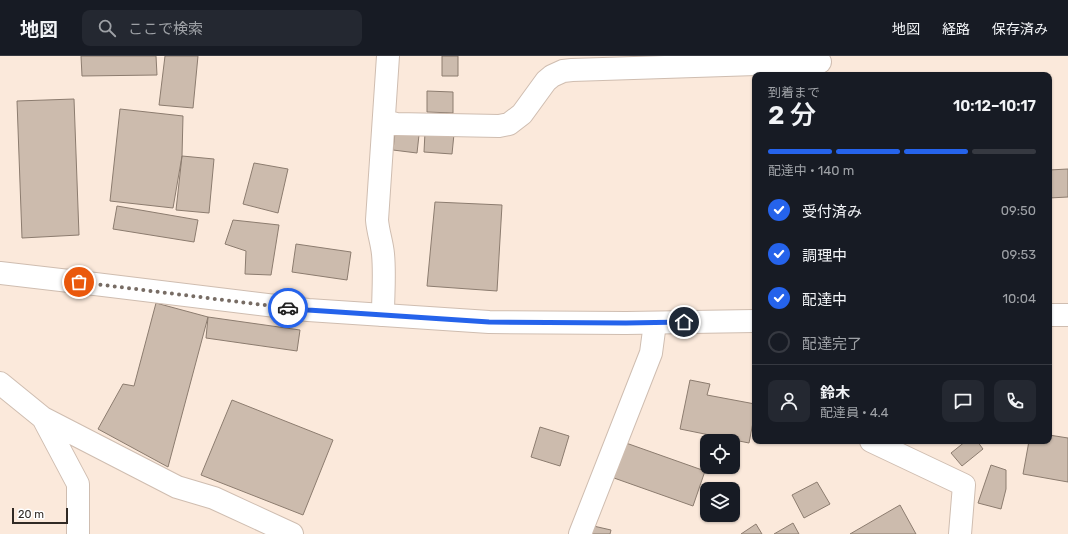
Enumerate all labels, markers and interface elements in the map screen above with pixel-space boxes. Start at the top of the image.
search box [82,10,362,46]
icon: search [96,17,118,39]
text: 地図 [20,18,58,41]
text: ここで検索 [128,20,203,38]
text: 地図 [892,21,920,38]
text: 経路 [942,21,970,38]
text: 保存済み [992,21,1048,38]
text: 到着まで [768,85,820,100]
text: 10:12–10:17 [953,97,1036,115]
text: 2 分 [768,100,816,131]
text: 配達中 · 140 m [768,163,854,178]
icon: check [768,199,790,221]
text: 受付済み [802,203,862,221]
text: 09:50 [1001,203,1036,218]
icon: check [768,243,790,265]
text: 調理中 [802,247,847,265]
text: 09:53 [1001,247,1036,262]
pin [62,265,96,299]
icon: bag [68,271,90,293]
icon: check [768,287,790,309]
courier [268,288,308,328]
text: 配達中 [802,291,847,309]
text: 10:04 [1003,291,1036,306]
icon: car [277,297,299,319]
pin [667,305,701,339]
icon: home [673,311,695,333]
text: 配達完了 [802,335,862,353]
button: person [768,380,810,422]
button: chat [942,380,984,422]
button: phone [994,380,1036,422]
text: 鈴木 [820,384,850,402]
text: 配達員 · 4.4 [820,405,889,420]
map controls [700,434,740,522]
button: locate [700,434,740,474]
button: layers [700,482,740,522]
scale bar [12,506,68,525]
text: 20 m [18,508,44,521]

